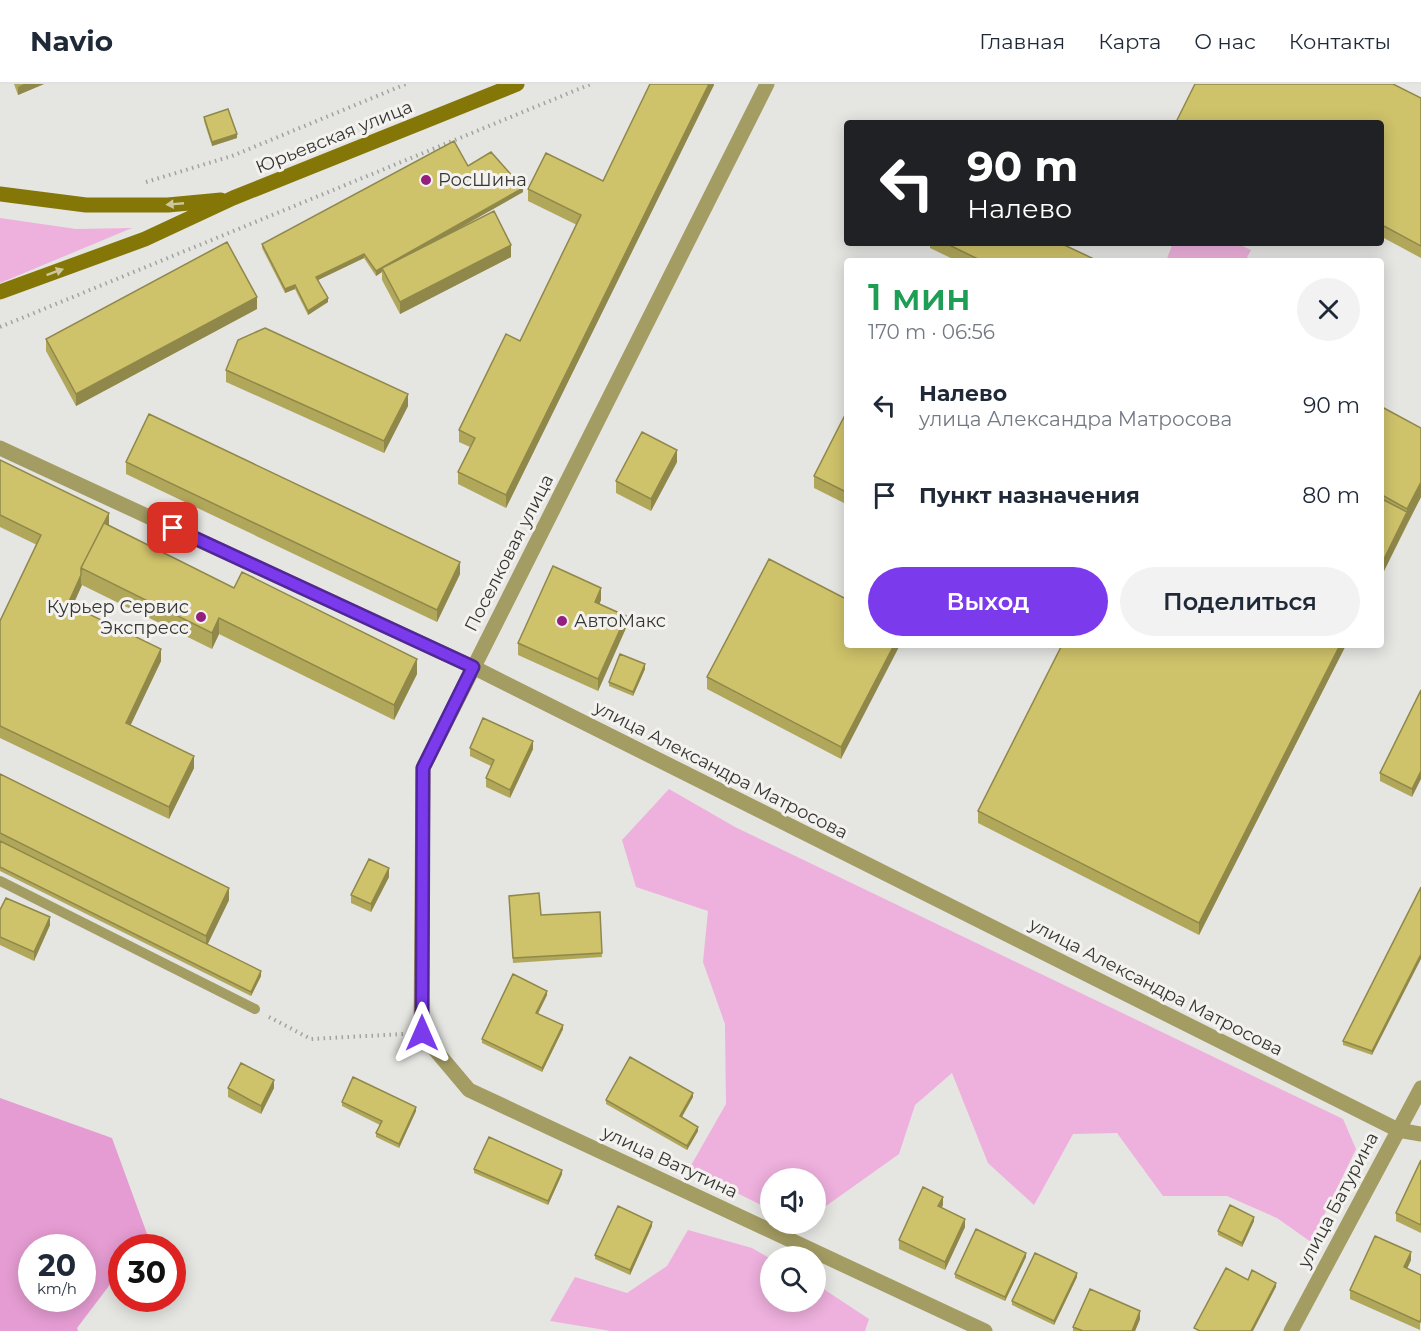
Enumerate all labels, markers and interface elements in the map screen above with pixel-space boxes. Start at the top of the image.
text: Navio [30,24,113,58]
text: Главная [979,29,1065,54]
text: Карта [1098,29,1161,54]
text: О нас [1194,29,1256,54]
text: Контакты [1289,29,1391,54]
street label: Юрьевская улица [252,96,416,178]
text: 90 m [967,140,1078,192]
icon: left [868,144,946,222]
place label: РосШина [438,169,527,191]
marker: РосШина [419,173,433,187]
text: Налево [967,192,1072,225]
one-way arrow [165,199,184,209]
one-way arrow [46,267,64,277]
text: 1 мин [868,275,971,319]
button: close [1297,278,1360,341]
text: 170 m · 06:56 [868,320,995,344]
text: Налево [919,380,1007,407]
icon: left [868,389,901,422]
text: 90 m [1303,392,1360,419]
text: улица Александра Матросова [919,407,1232,431]
street label: Поселковая улица [460,471,558,635]
icon: arrive [868,479,901,512]
text: Пункт назначения [919,482,1140,509]
text: 80 m [1302,482,1360,509]
pin [147,502,198,553]
icon: arrive [156,511,189,544]
button: Выход [868,567,1108,636]
button: Поделиться [1120,567,1360,636]
place label: Курьер Сервис Экспресс [47,596,189,639]
marker: Курьер Сервис Экспресс [194,610,208,624]
place label: АвтоМакс [574,610,666,632]
marker: АвтоМакс [555,614,569,628]
street label: улица Александра Матросова [590,696,852,844]
street label: улица Александра Матросова [1025,913,1287,1061]
position arrow [390,1001,454,1065]
street label: улица Ватутина [598,1121,741,1203]
street label: улица Батурина [1293,1128,1383,1272]
map controls [760,1168,826,1312]
button: sound [760,1168,826,1234]
speed limit sign: 30 [108,1234,186,1312]
button: search [760,1246,826,1312]
text: 20 [38,1247,76,1284]
text: km/h [37,1279,77,1298]

